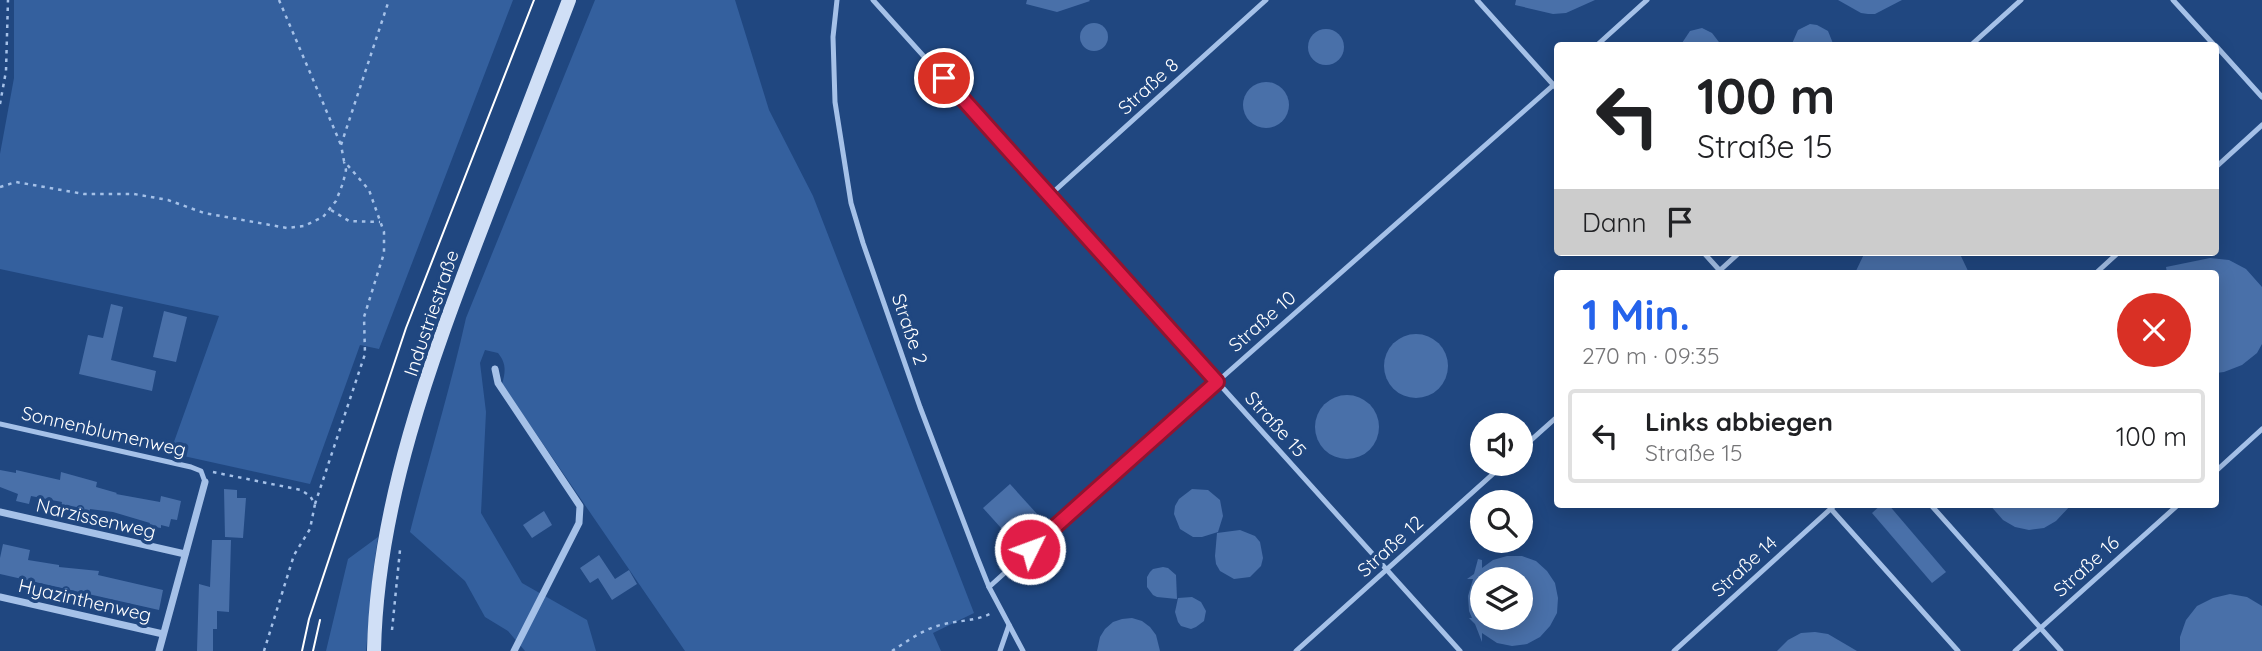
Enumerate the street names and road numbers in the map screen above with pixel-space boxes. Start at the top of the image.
street label: Straße 8 [1113,53,1183,119]
street label: Industriestraße [398,247,464,379]
street label: Straße 10 [1223,285,1301,357]
street label: Straße 2 [887,290,933,368]
street label: Straße 15 [1240,386,1312,462]
street label: Sonnenblumenweg [19,400,189,462]
street label: Narzissenweg [34,493,158,543]
street label: Straße 12 [1352,510,1428,582]
street label: Straße 14 [1706,530,1782,602]
street label: Straße 16 [2048,530,2124,602]
street label: Hyazinthenweg [16,573,154,627]

